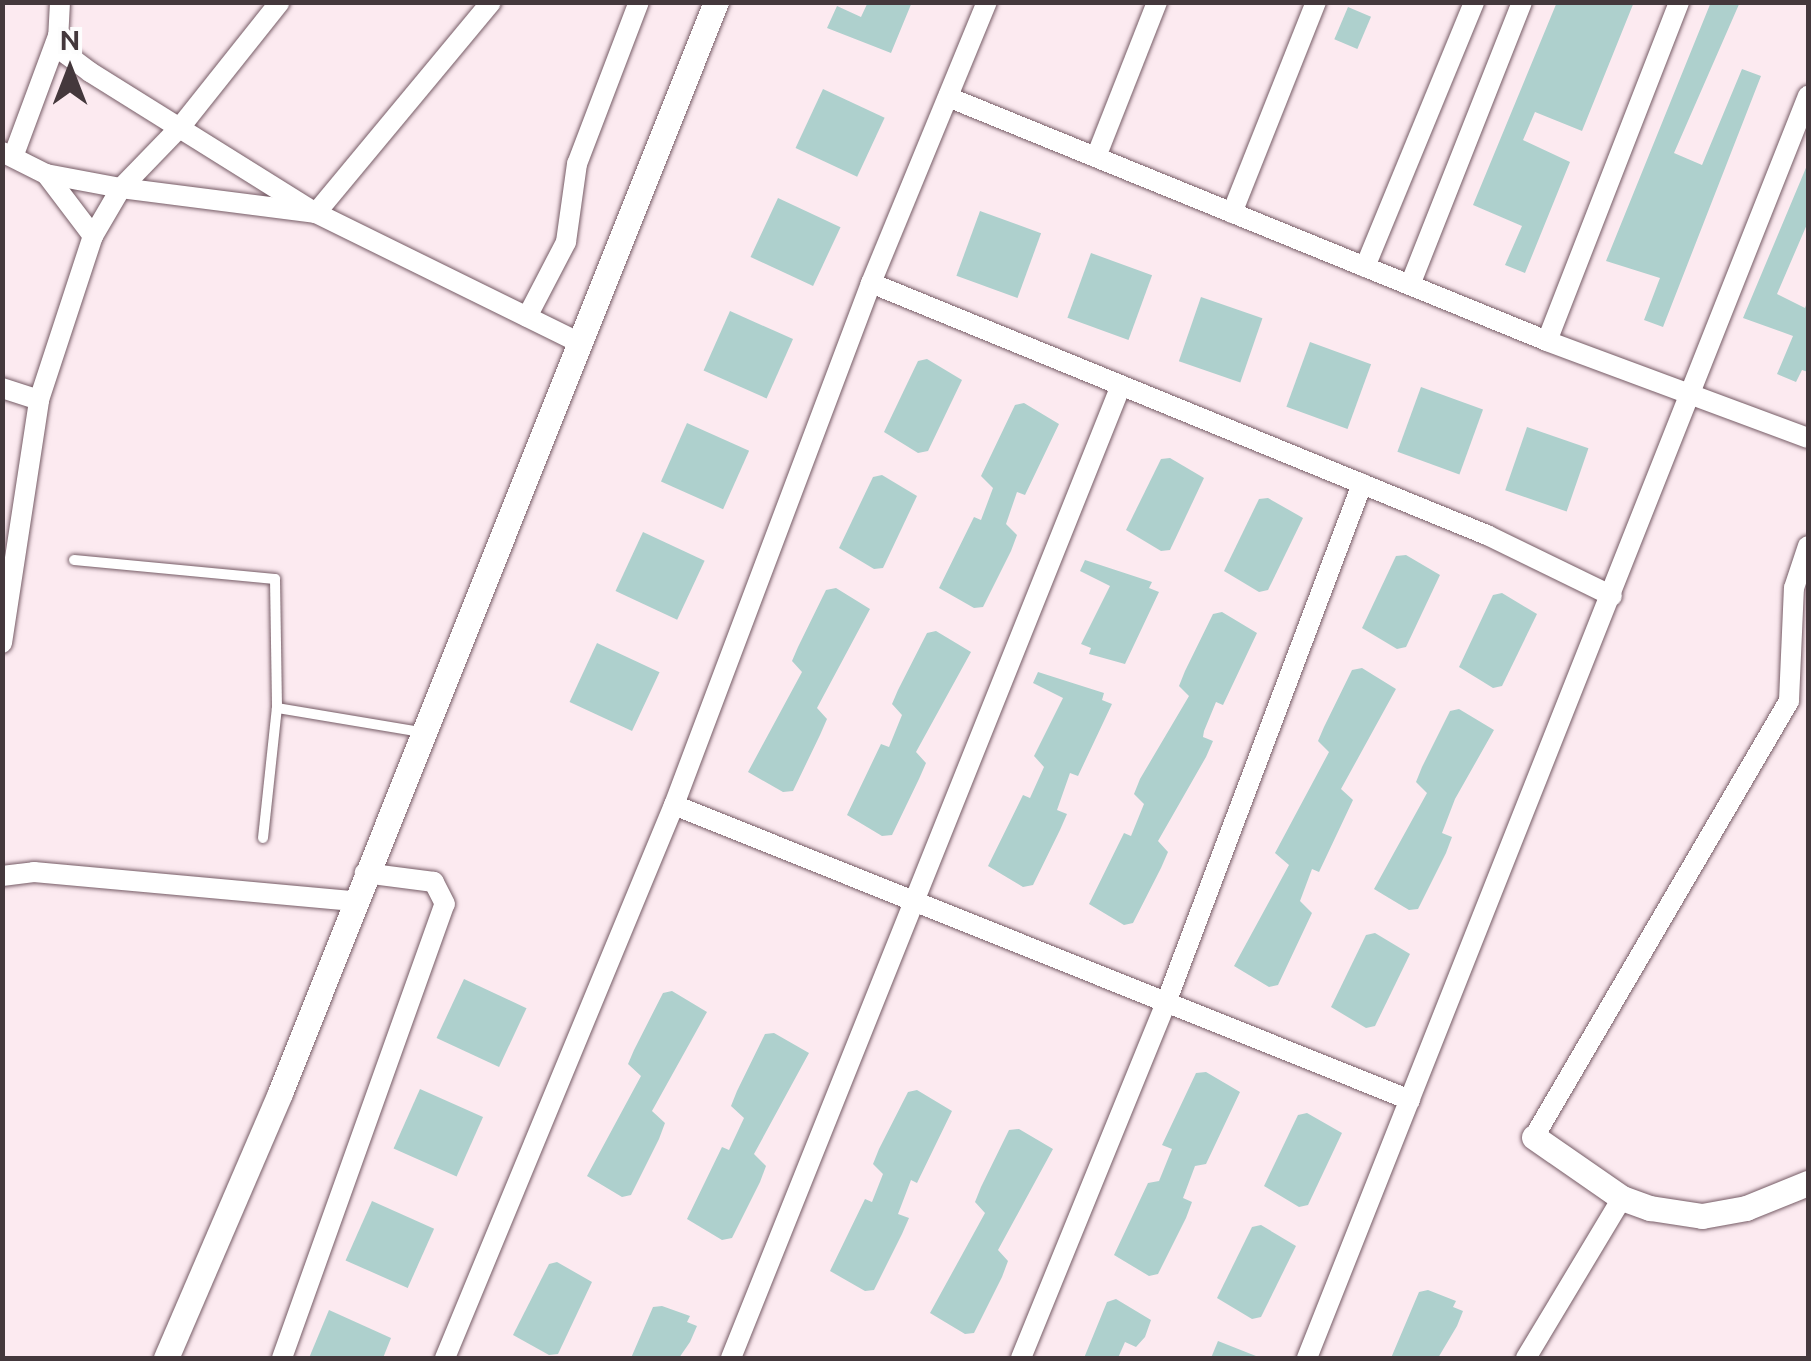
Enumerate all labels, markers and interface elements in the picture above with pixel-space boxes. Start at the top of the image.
north arrow [20,20,120,120]
text: N [60,24,80,55]

